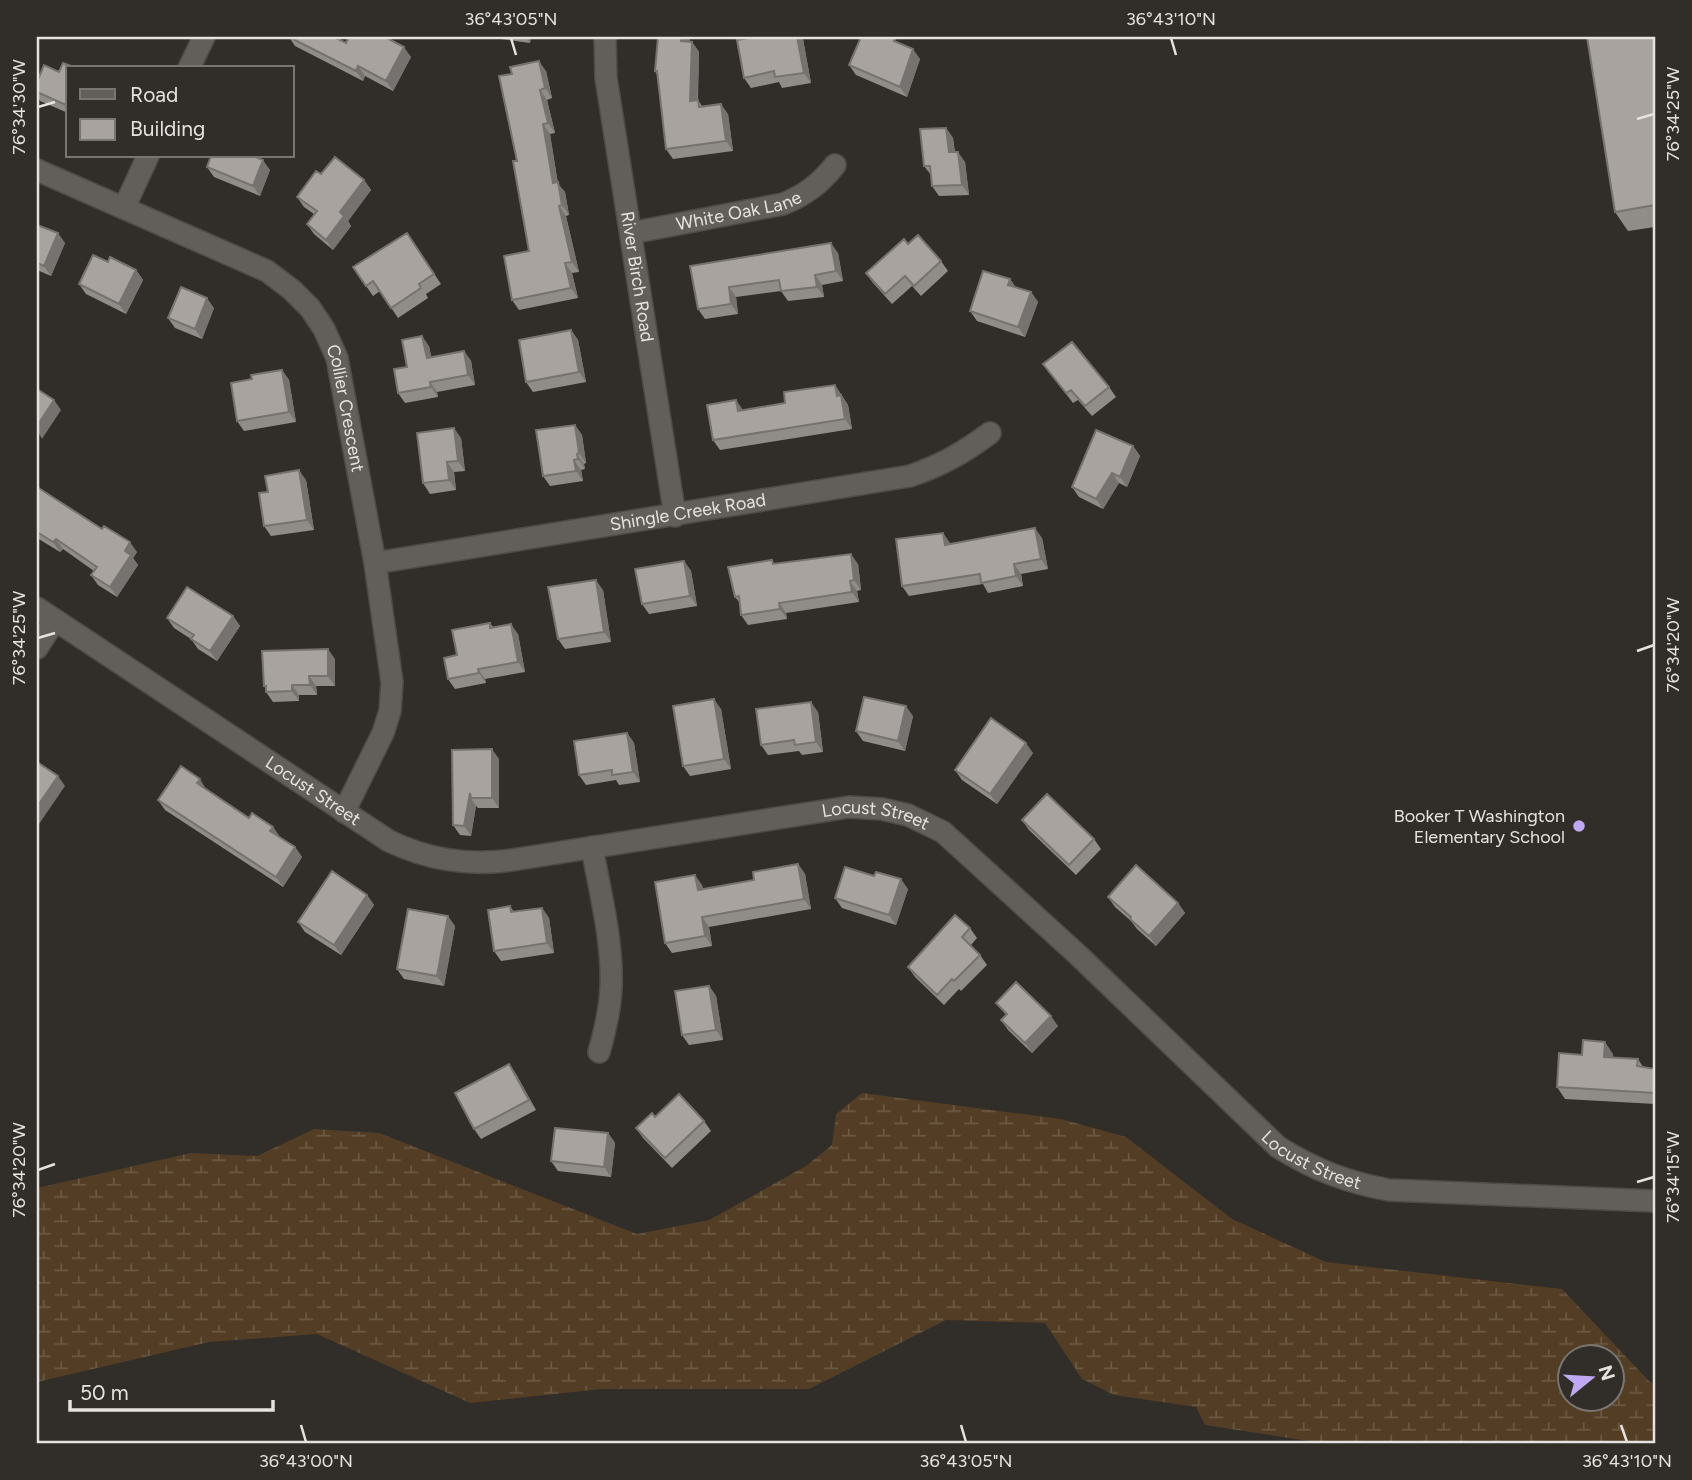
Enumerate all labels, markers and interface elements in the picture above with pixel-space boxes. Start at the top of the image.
text: 36°43'05"N [465,8,557,30]
text: 36°43'10"N [1126,8,1216,30]
text: 76°34'30"W [8,59,30,155]
legend [66,66,294,158]
text: 76°34'25"W [1662,66,1684,161]
text: Road [130,82,178,107]
text: Building [130,116,205,141]
street label: White Oak Lane [674,186,805,235]
street label: River Birch Road [616,210,658,343]
street label: Collier Crescent [321,341,369,474]
street label: Shingle Creek Road [608,489,767,536]
text: 76°34'25"W [8,590,30,685]
text: 76°34'20"W [1662,596,1684,693]
street label: Locust Street [261,751,365,830]
street label: Locust Street [820,796,933,835]
place label: Booker T Washington Elementary School [1394,805,1565,848]
marker: Booker T Washington Elementary School [1571,818,1587,834]
text: 76°34'20"W [8,1121,30,1218]
street label: Locust Street [1257,1126,1364,1194]
text: 76°34'15"W [1662,1130,1684,1223]
north arrow [1556,1344,1626,1414]
text: N [1593,1362,1620,1383]
scale bar [70,1368,273,1412]
text: 50 m [80,1380,129,1405]
text: 36°43'00"N [259,1450,353,1472]
text: 36°43'05"N [920,1450,1012,1472]
text: 36°43'10"N [1582,1450,1672,1472]

